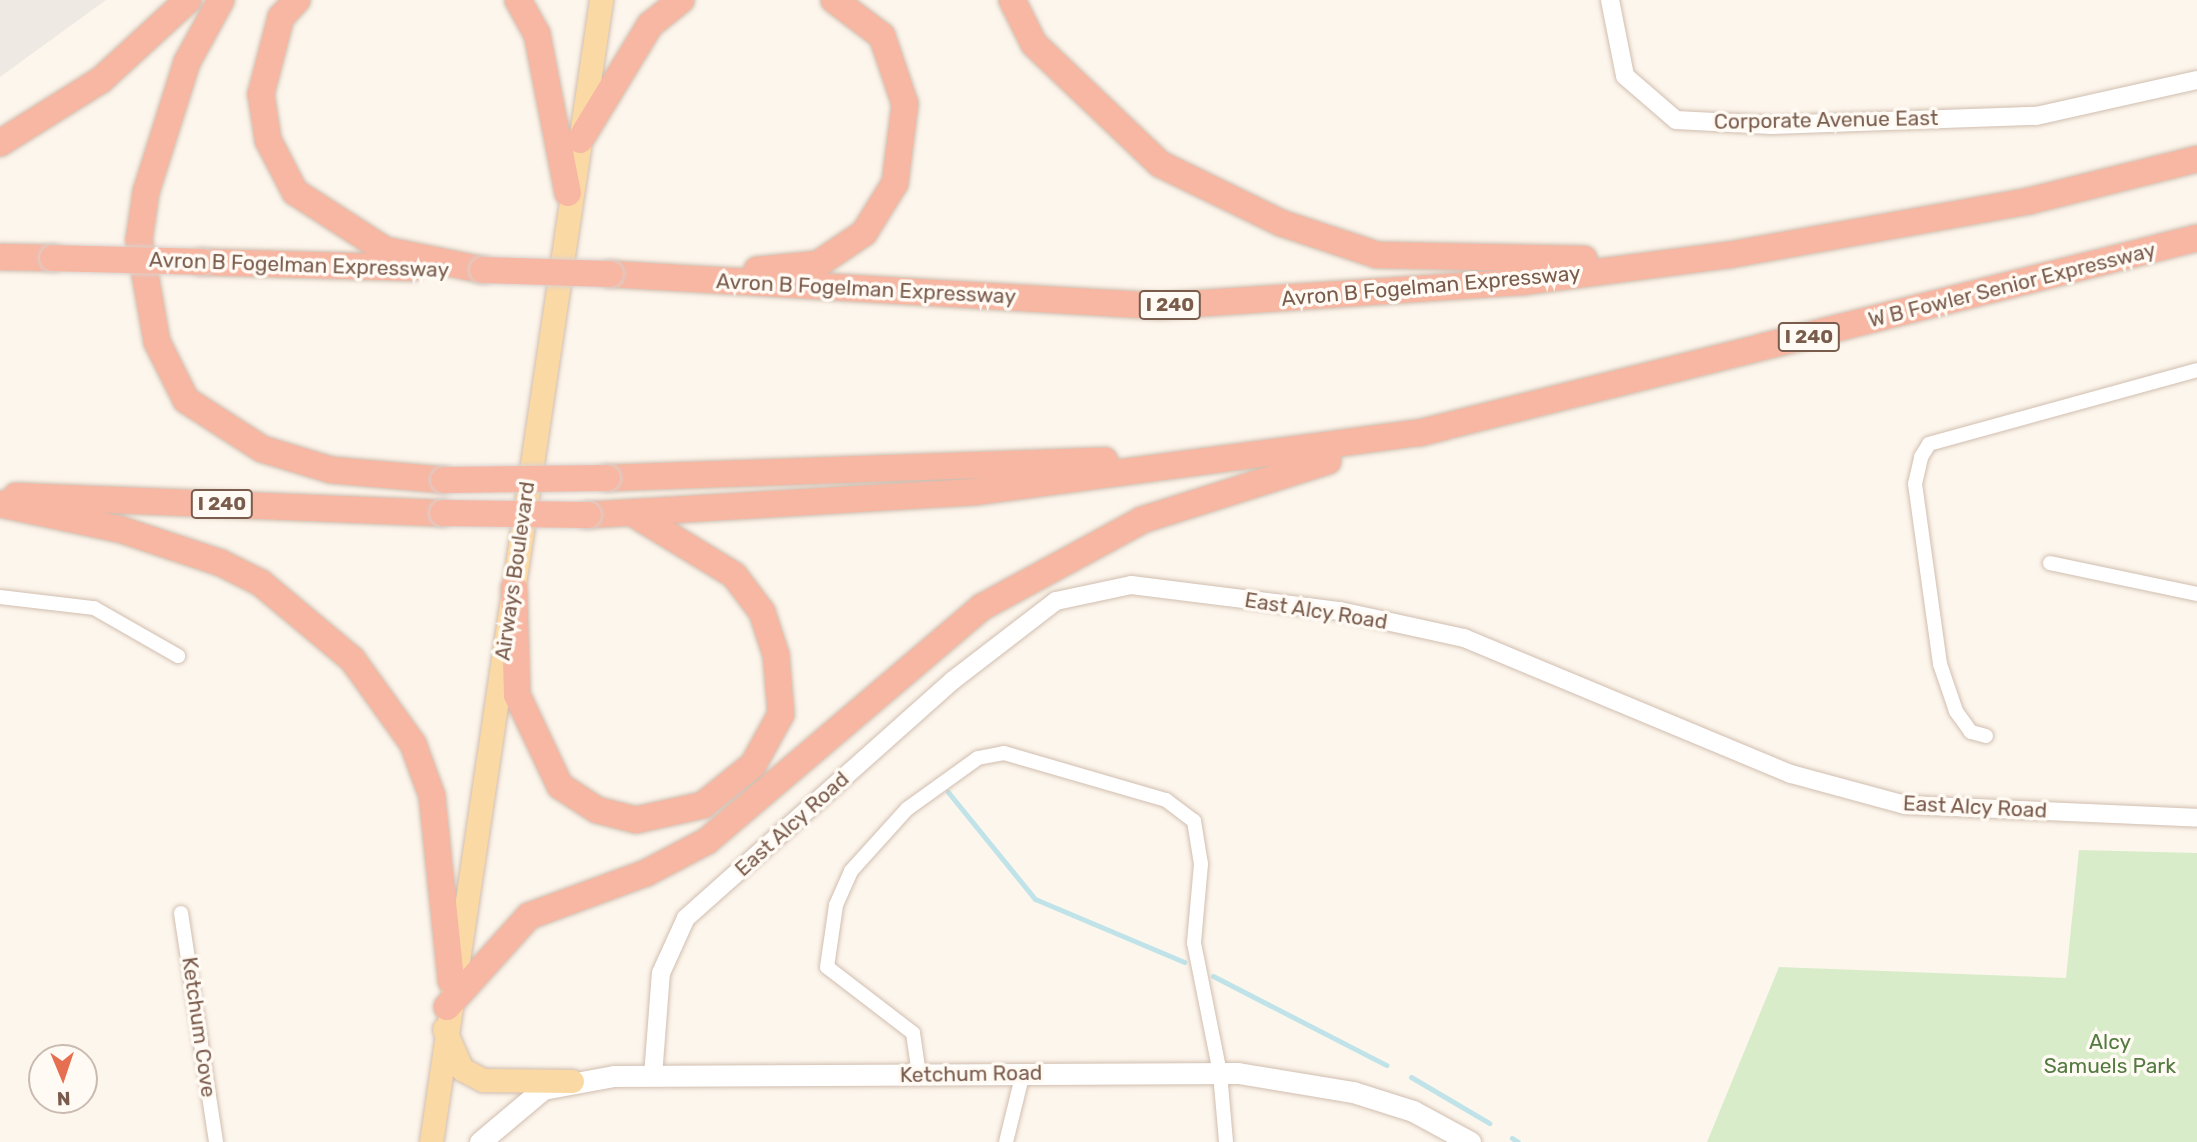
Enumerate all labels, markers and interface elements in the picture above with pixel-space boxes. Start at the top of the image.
street label: Corporate Avenue East [1713,105,1939,135]
street label: W B Fowler Senior Expressway [1865,237,2159,333]
street label: Avron B Fogelman Expressway [149,247,449,283]
street label: Avron B Fogelman Expressway [1280,260,1582,312]
street label: Avron B Fogelman Expressway [715,269,1017,309]
road number: I 240 [1138,290,1202,320]
road number: I 240 [1778,322,1840,352]
street label: Airways Boulevard [490,480,540,662]
road number: I 240 [190,489,254,520]
street label: East Alcy Road [1242,587,1390,635]
street label: East Alcy Road [730,766,854,882]
street label: East Alcy Road [1902,791,2048,823]
street label: Ketchum Cove [177,955,221,1099]
park label: Alcy Samuels Park [2044,1029,2176,1079]
north arrow [28,1044,98,1114]
street label: Ketchum Road [900,1060,1042,1088]
text: N [56,1087,71,1110]

